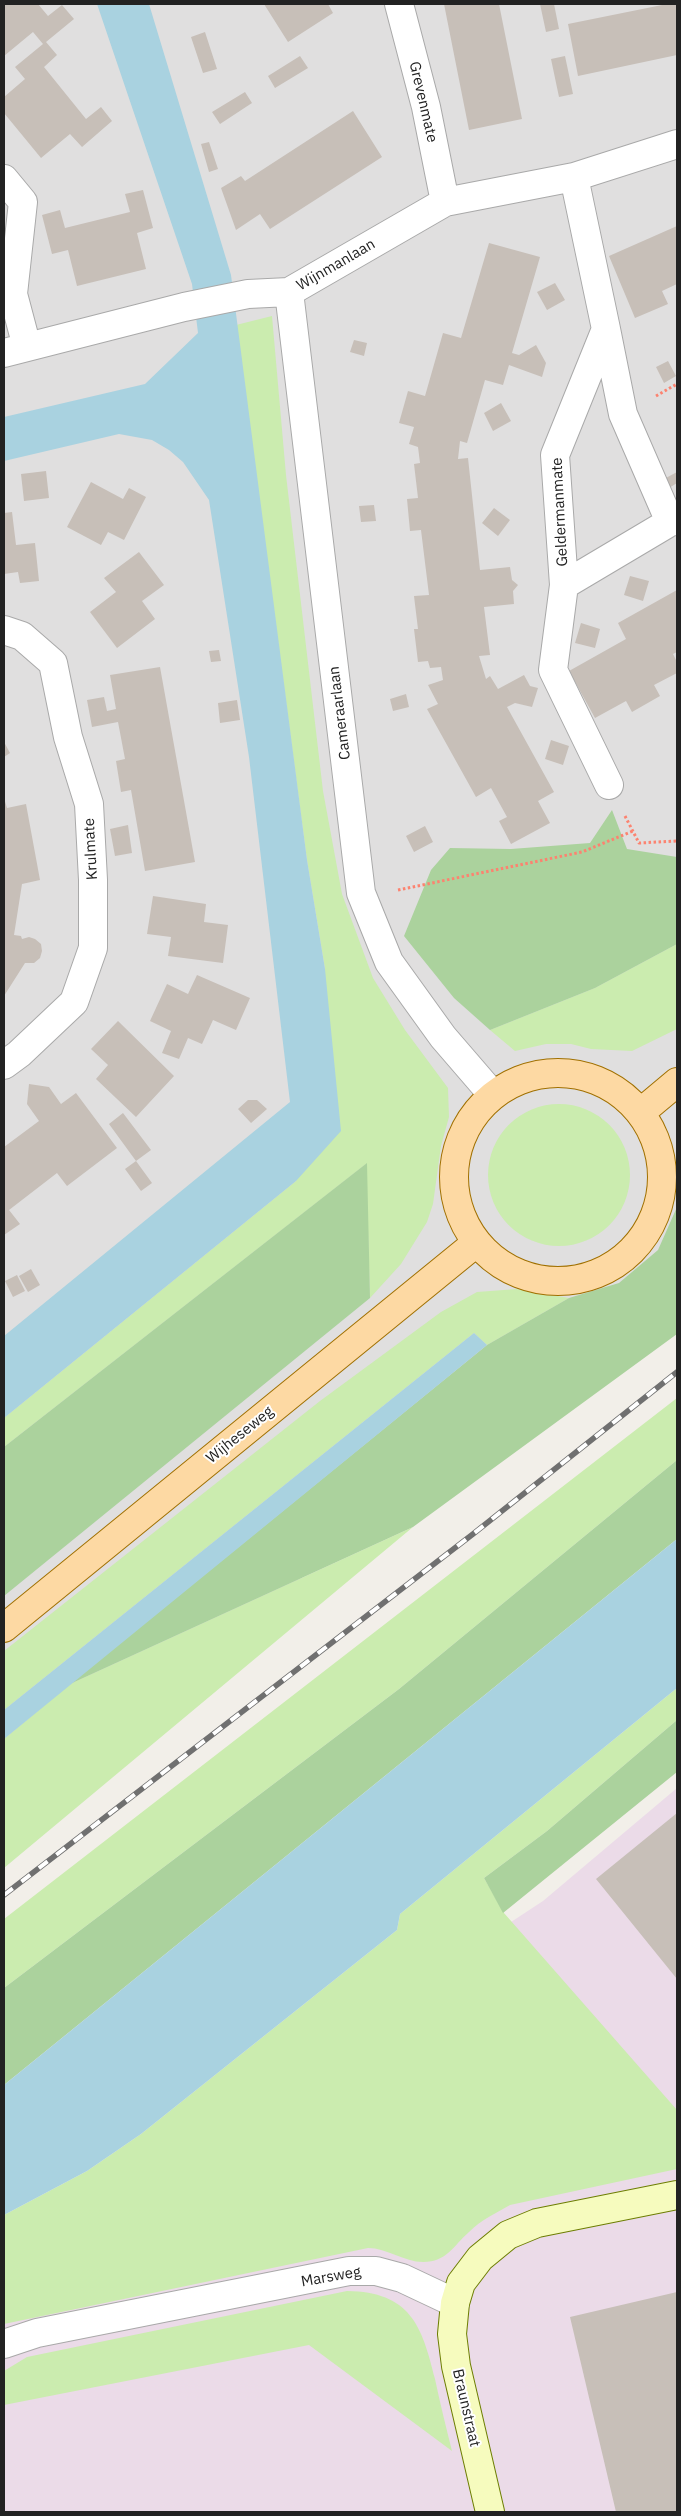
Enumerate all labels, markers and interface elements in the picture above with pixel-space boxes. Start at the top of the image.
street label: Grevenmate [405,60,441,144]
street label: Wijnmanlaan [294,235,378,295]
street label: Geldermanmate [548,457,572,567]
street label: Cameraarlaan [325,665,355,761]
street label: Krulmate [80,818,102,880]
street label: Wijheseweg [203,1403,277,1467]
street label: Marsweg [300,2263,362,2291]
street label: Braunstraat [448,2367,484,2449]

